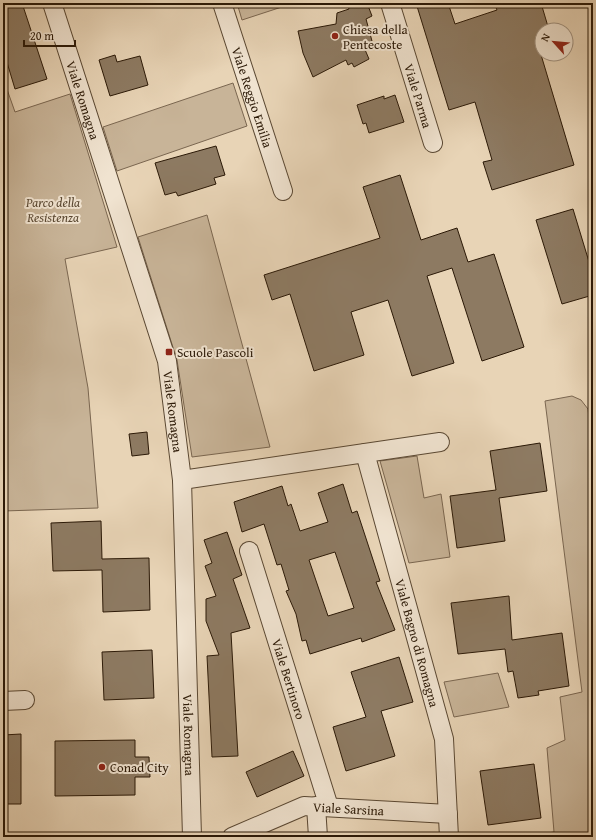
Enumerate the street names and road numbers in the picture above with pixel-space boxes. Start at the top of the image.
street label: Viale Reggio Emilia [227,44,278,151]
street label: Viale Romagna [61,58,105,143]
street label: Viale Parma [399,61,437,131]
street label: Viale Romagna [158,370,188,454]
street label: Viale Bagno di Romagna [390,577,444,710]
street label: Viale Bertinoro [267,636,310,722]
street label: Viale Romagna [178,694,199,777]
street label: Viale Sarsina [312,798,385,820]

